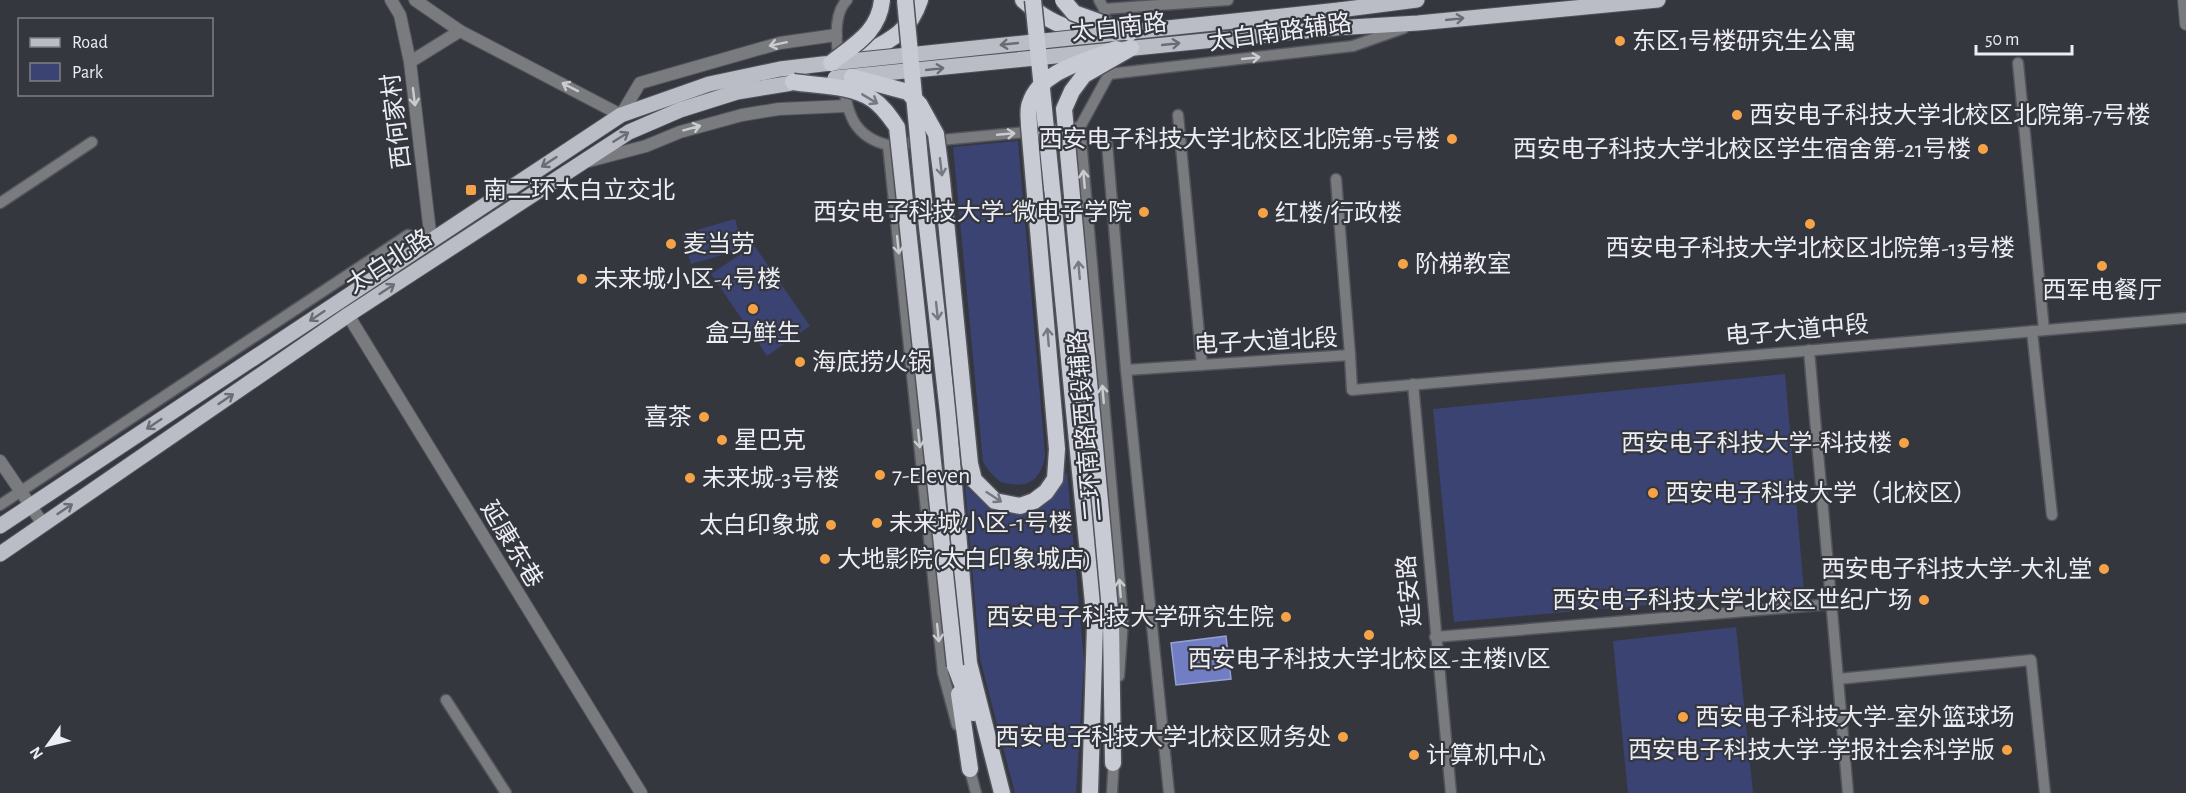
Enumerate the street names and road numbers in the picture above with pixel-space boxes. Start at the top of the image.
street label: 太白南路 [1070,9,1168,45]
street label: 太白南路辅路 [1207,9,1353,55]
street label: 西何家村 [377,72,415,170]
street label: 太白北路 [342,224,436,298]
street label: 电子大道中段 [1724,311,1870,349]
street label: 电子大道北段 [1193,324,1339,358]
street label: 二环南路西段辅路 [1064,329,1106,523]
street label: 延康东巷 [476,496,548,592]
street label: 延安路 [1393,554,1425,628]

